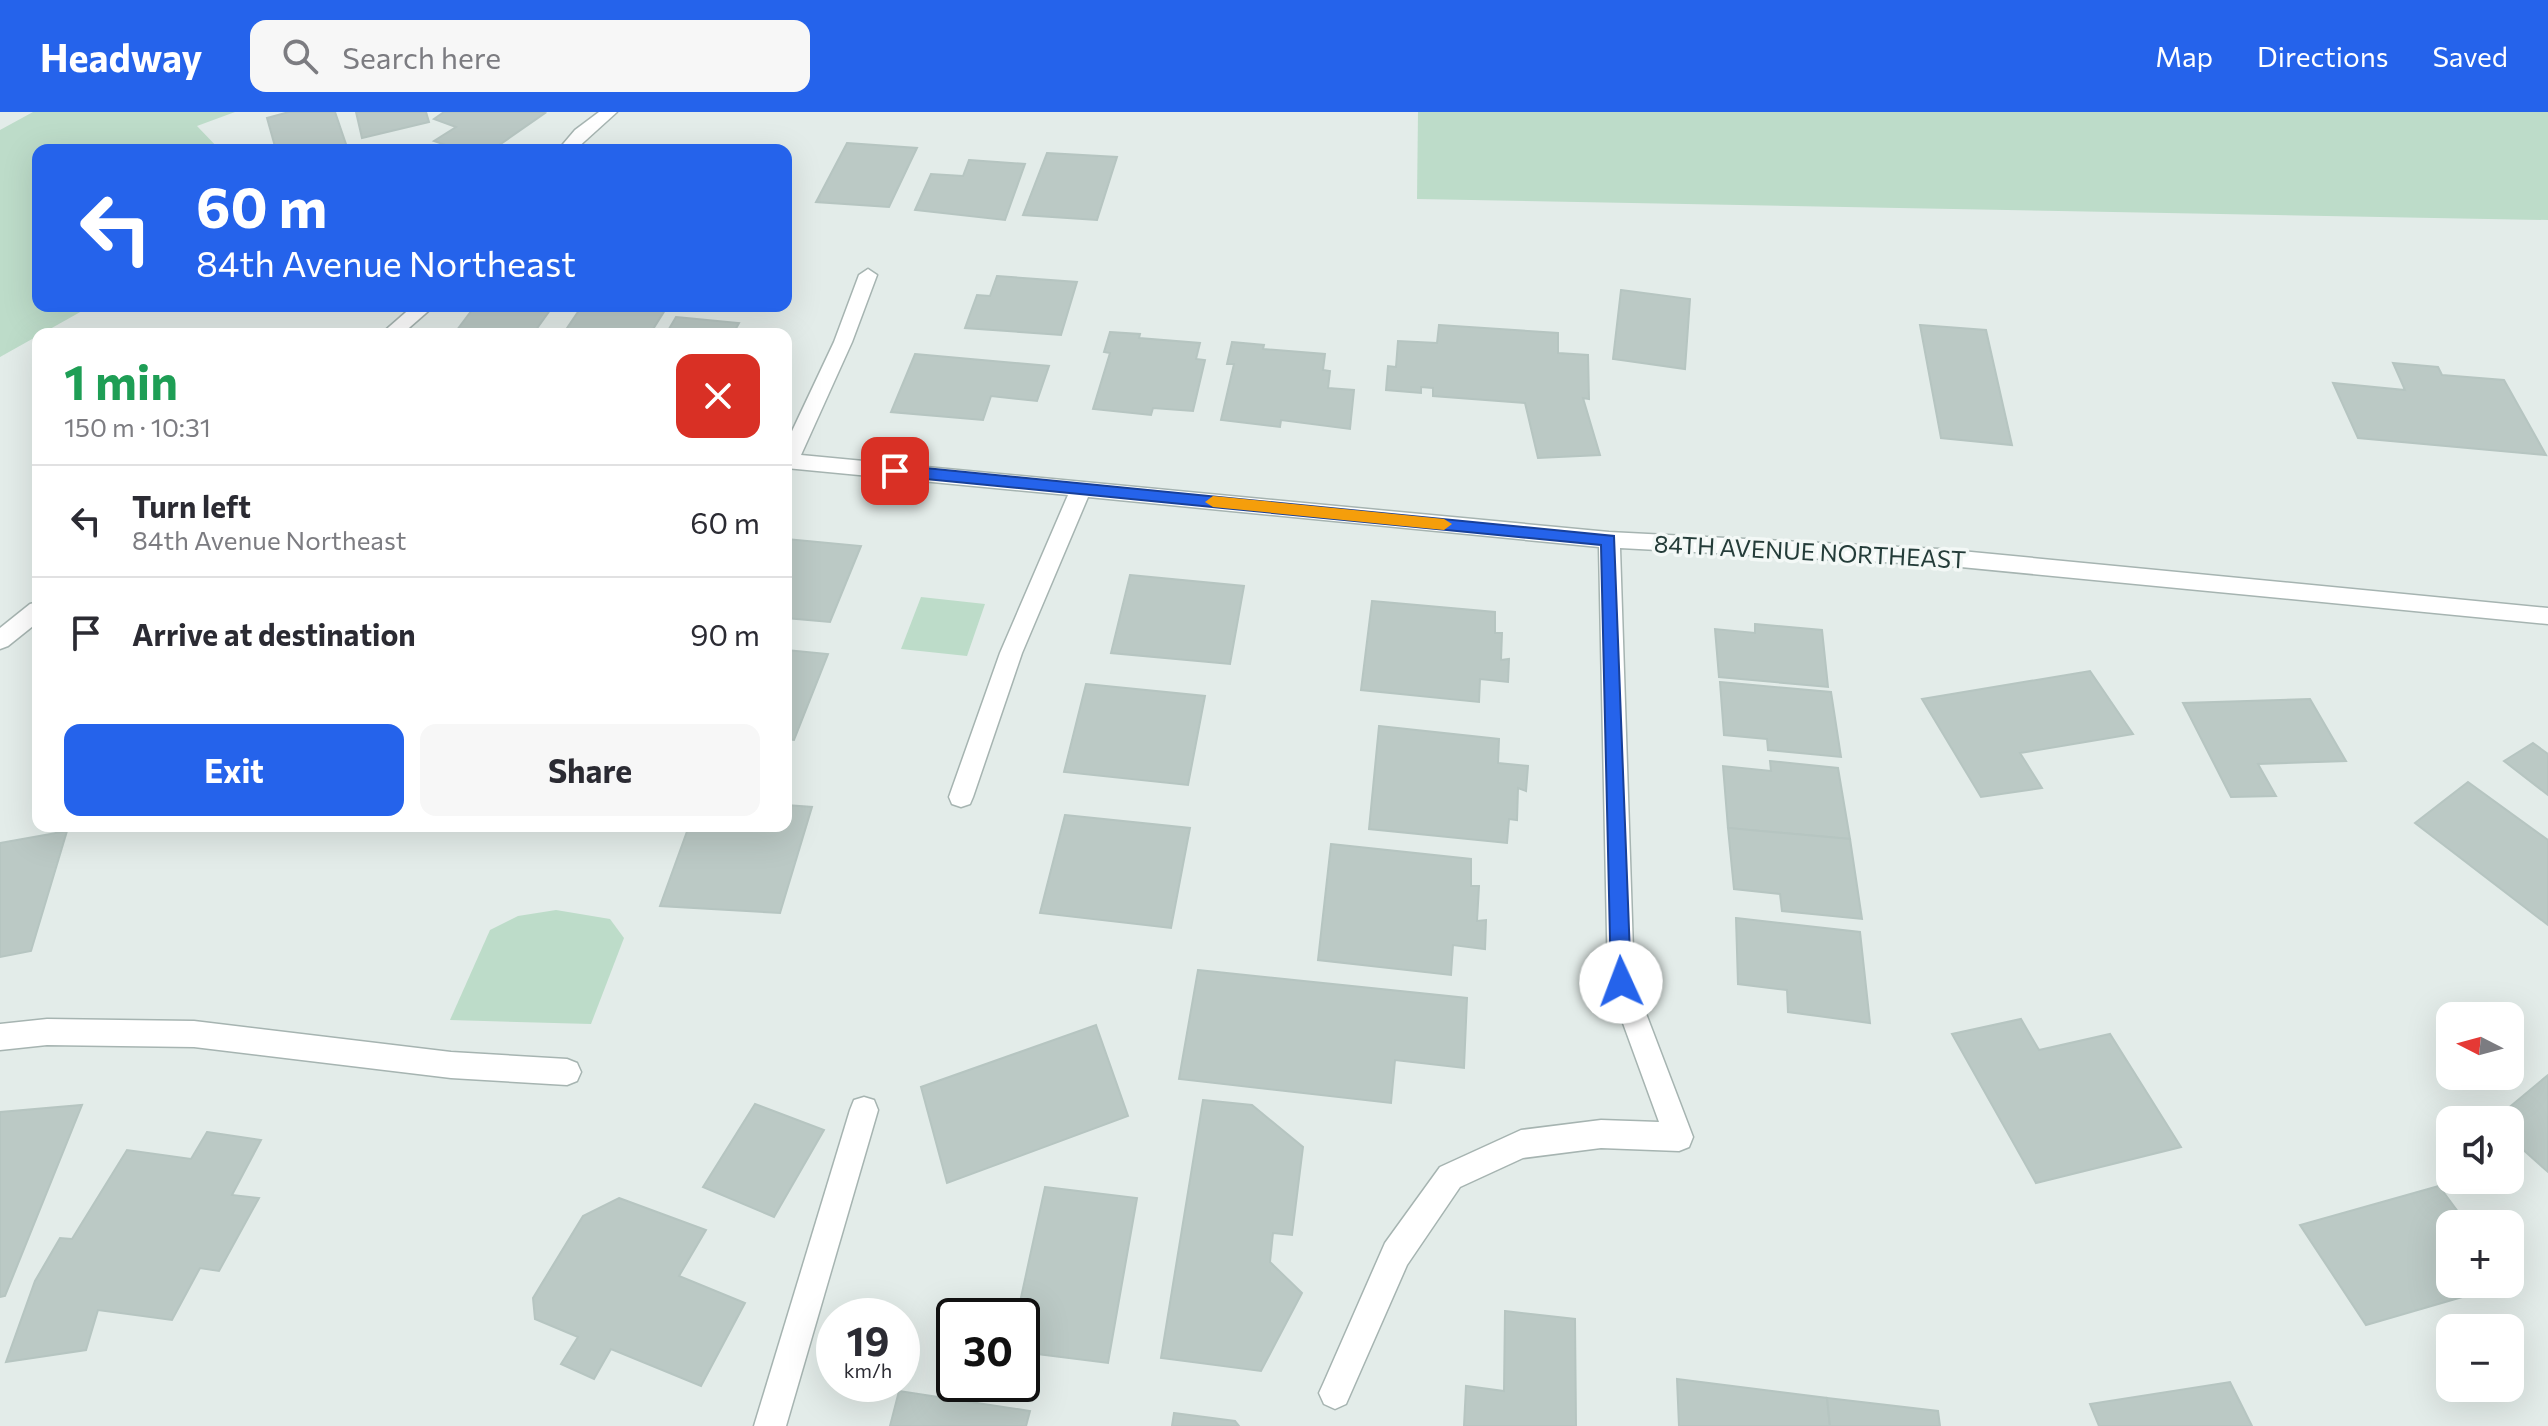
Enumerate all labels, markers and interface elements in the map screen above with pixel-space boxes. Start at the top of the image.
search box [250,20,810,92]
text: Headway [40,33,202,80]
icon: search [278,34,322,78]
text: Search here [342,38,501,75]
text: Map [2155,39,2213,73]
text: Directions [2257,39,2388,73]
text: Saved [2432,39,2508,73]
text: 60 m [196,171,327,240]
icon: left [64,176,168,280]
text: 84th Avenue Northeast [196,240,576,284]
text: 1 min [64,351,178,410]
button: close [676,354,760,438]
text: 150 m · 10:31 [64,411,211,442]
pin [861,437,929,505]
icon: arrive [873,449,917,493]
text: Turn left [132,487,251,524]
icon: left [64,499,108,543]
text: 60 m [690,503,760,540]
text: 84th Avenue Northeast [132,524,406,555]
street label: 84TH AVENUE NORTHEAST [1653,528,1967,574]
icon: arrive [64,611,108,655]
text: Arrive at destination [132,615,416,652]
text: 90 m [690,615,760,652]
button: Exit [64,724,404,816]
button: Share [420,724,760,816]
position arrow [1579,940,1663,1024]
north arrow [2436,1002,2524,1090]
map controls [2436,1002,2524,1402]
button: sound [2436,1106,2524,1194]
button: + [2436,1210,2524,1298]
speed limit sign: 30 [936,1298,1040,1402]
button: − [2436,1314,2524,1402]
text: 19 [847,1315,889,1364]
text: km/h [844,1358,892,1382]

